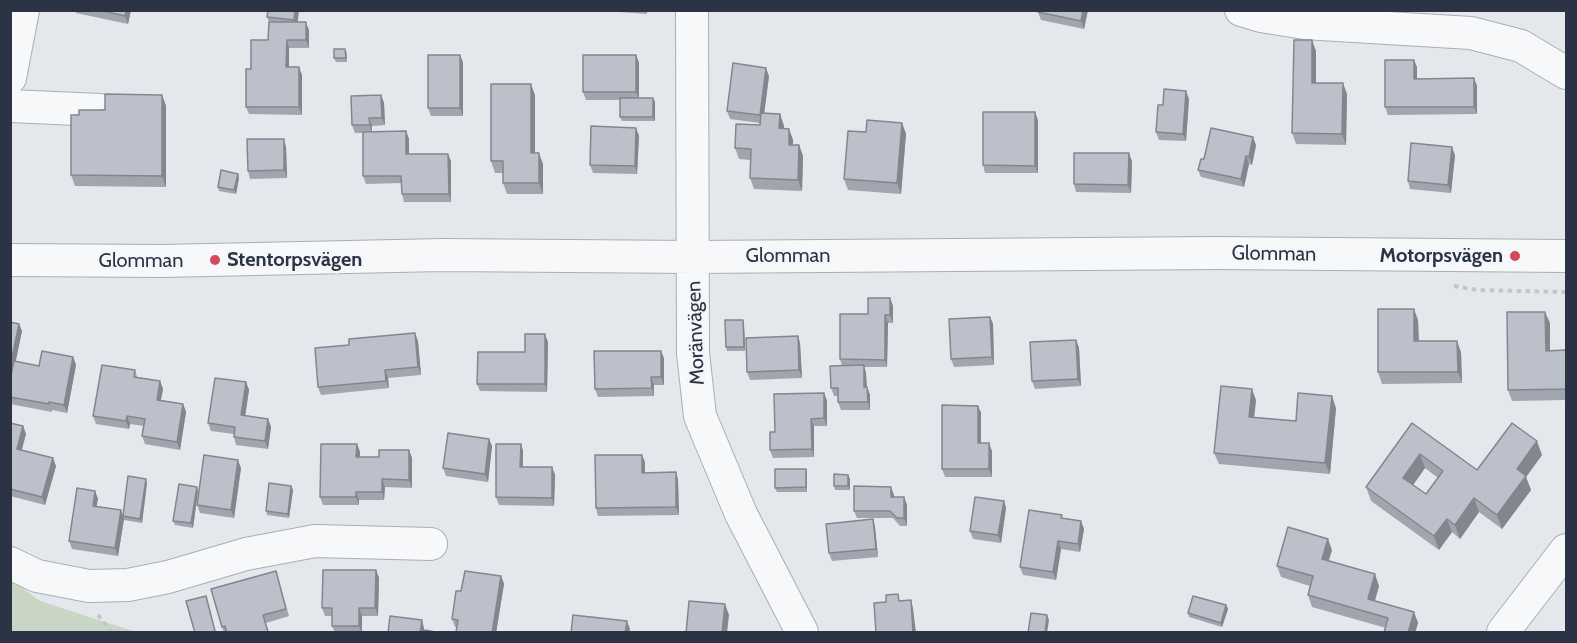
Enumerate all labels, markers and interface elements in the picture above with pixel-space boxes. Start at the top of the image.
street label: Glomman [1231,241,1317,267]
street label: Glomman [746,244,830,268]
place label: Motorpsvägen [1379,244,1503,268]
place label: Stentorpsvägen [227,248,362,272]
street label: Glomman [99,249,183,273]
marker: Motorpsvägen [1508,249,1522,263]
marker: Stentorpsvägen [208,253,222,267]
street label: Moränvägen [682,280,710,386]

